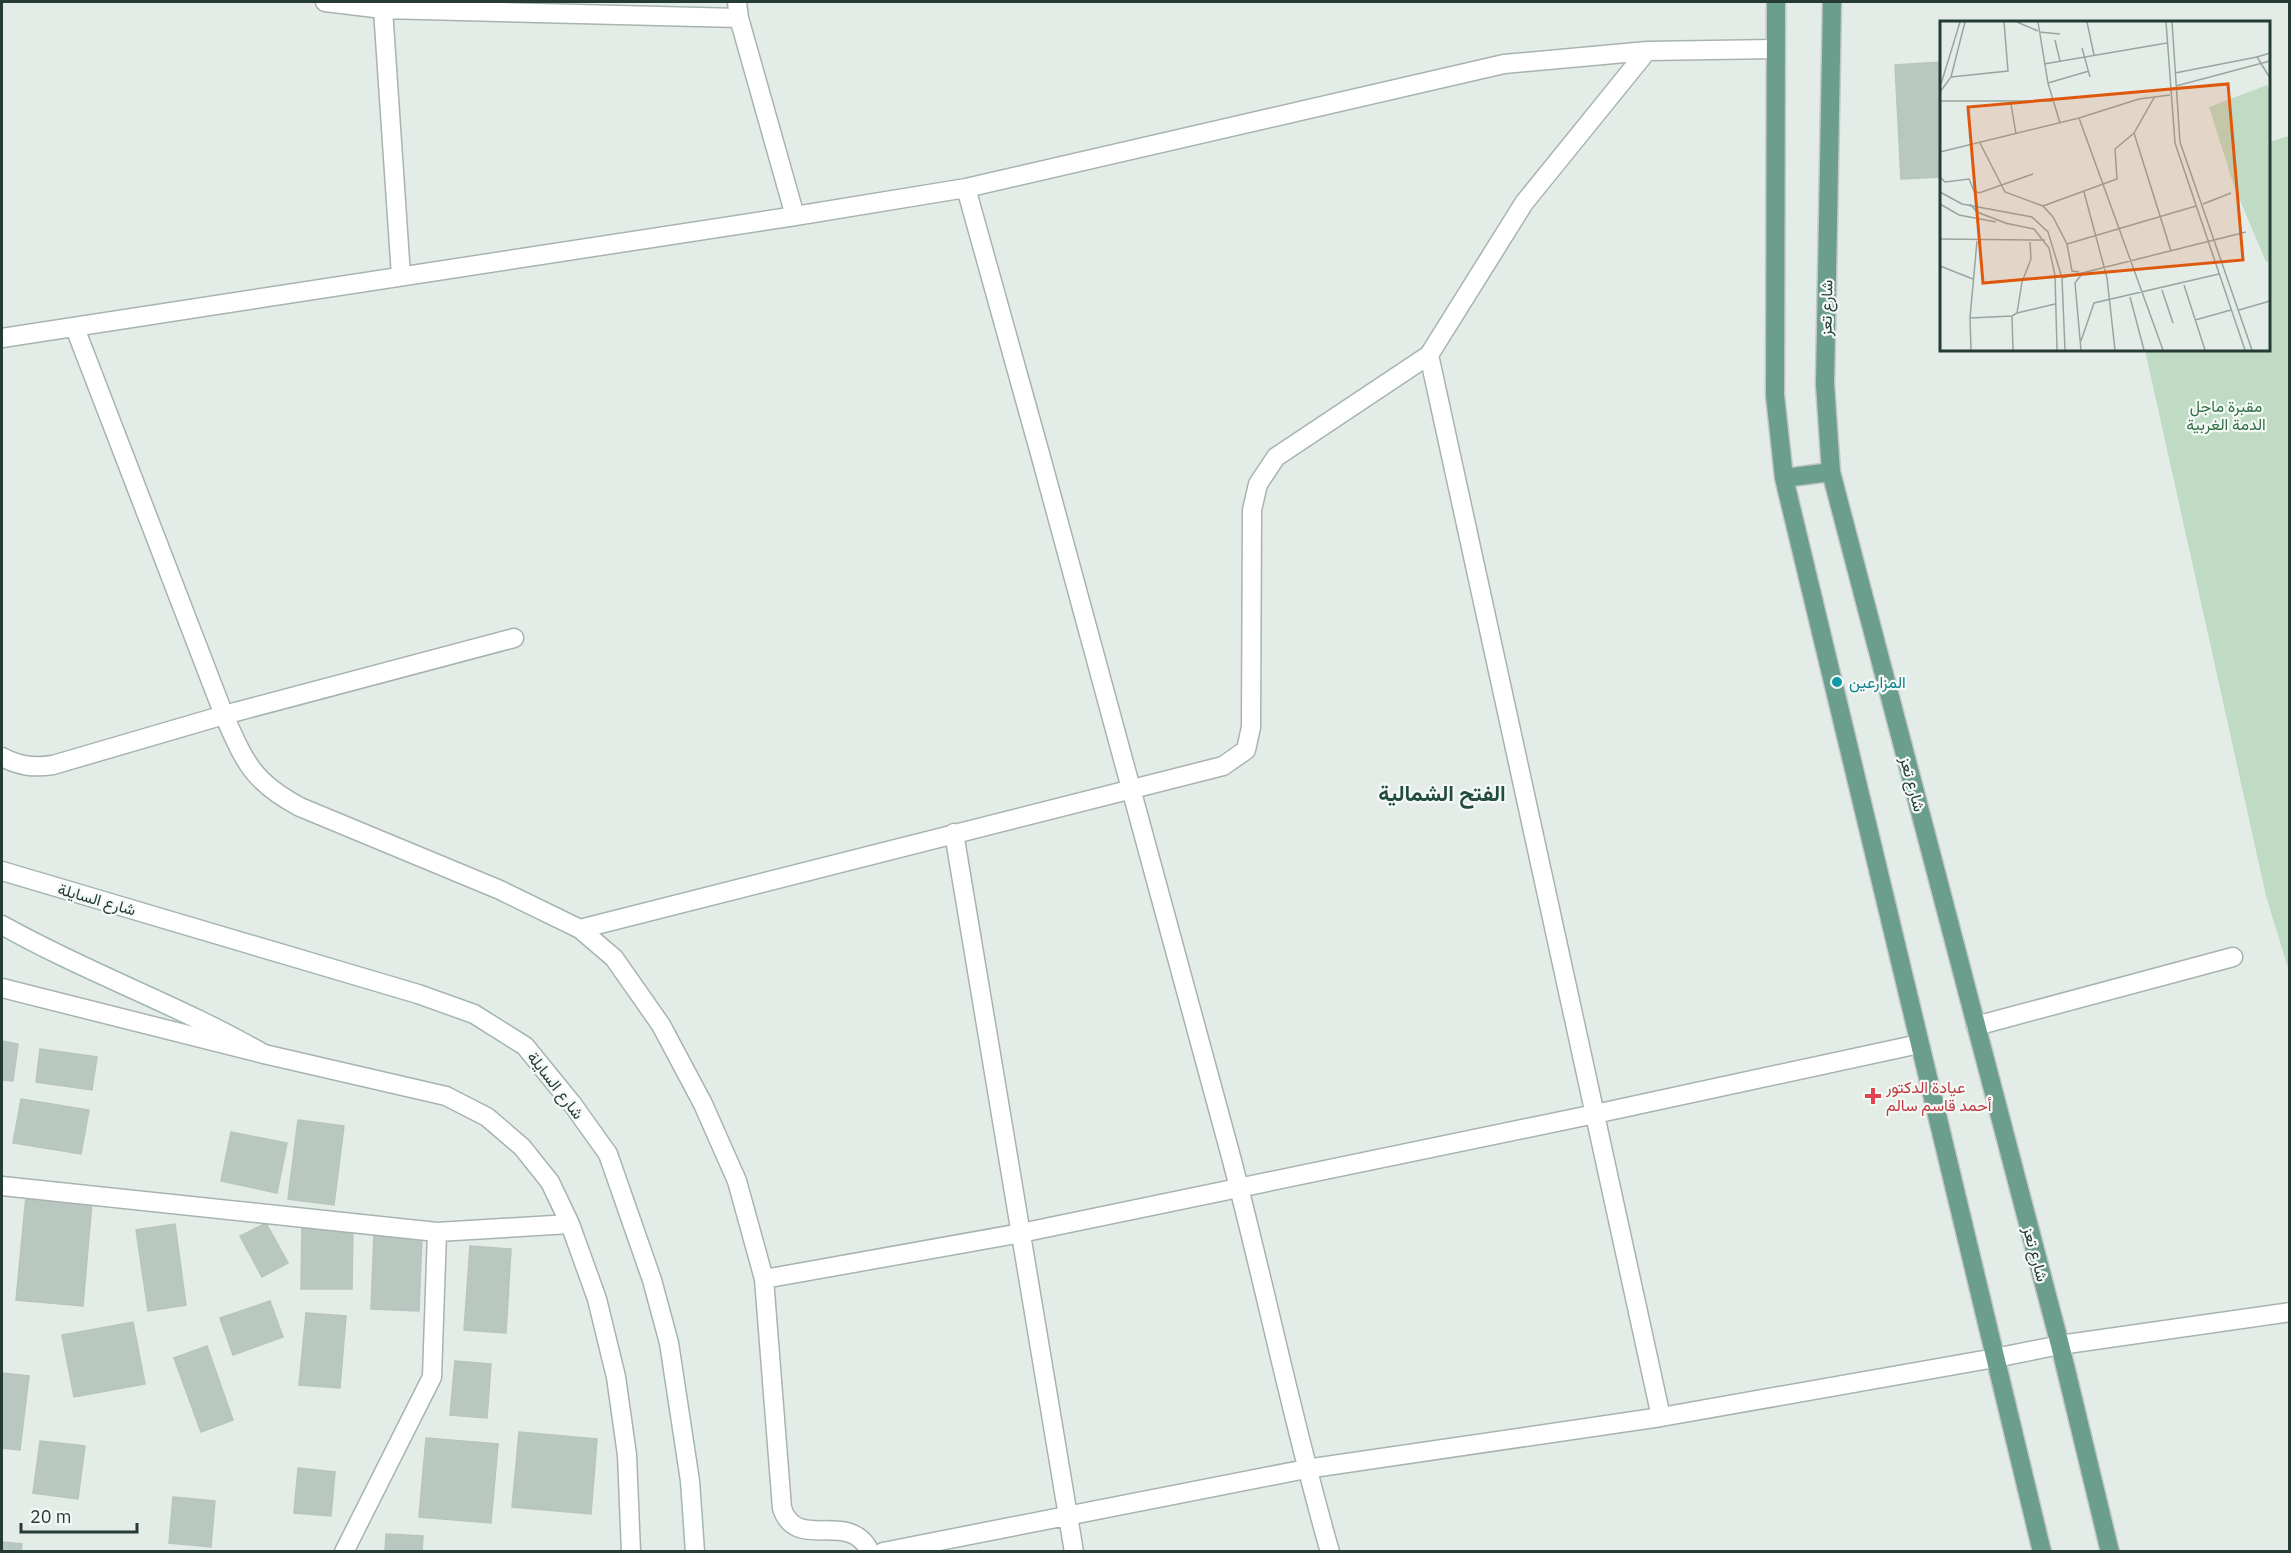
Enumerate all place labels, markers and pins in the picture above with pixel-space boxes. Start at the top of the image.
place label: المزارعين [1849,672,1906,693]
marker: المزارعين [1830,675,1844,689]
place label: عيادة الدكتور أحمد قاسم سالم [1885,1077,1992,1116]
marker: عيادة الدكتور أحمد قاسم سالم [1864,1087,1882,1105]

